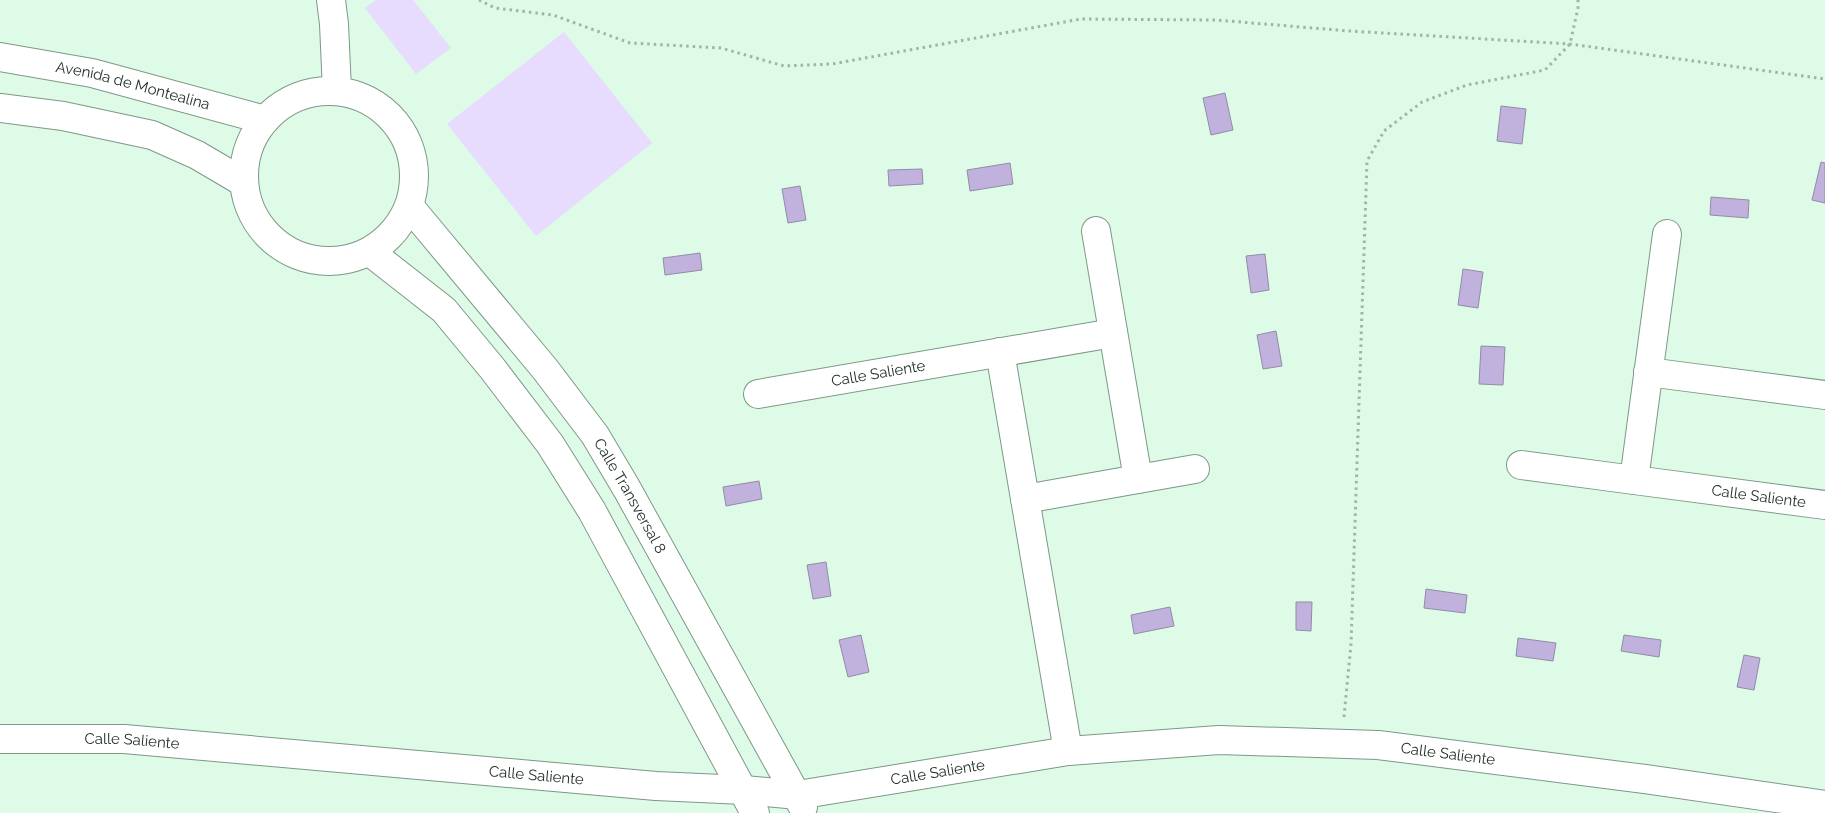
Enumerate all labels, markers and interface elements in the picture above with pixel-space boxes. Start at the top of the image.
street label: Avenida de Montealina [54,58,212,114]
street label: Calle Saliente [830,356,927,390]
street label: Calle Transversal 8 [590,435,670,557]
street label: Calle Saliente [1710,481,1807,511]
street label: Calle Saliente [84,730,180,753]
street label: Calle Saliente [1400,739,1497,769]
street label: Calle Saliente [889,756,986,789]
street label: Calle Saliente [488,762,585,789]

